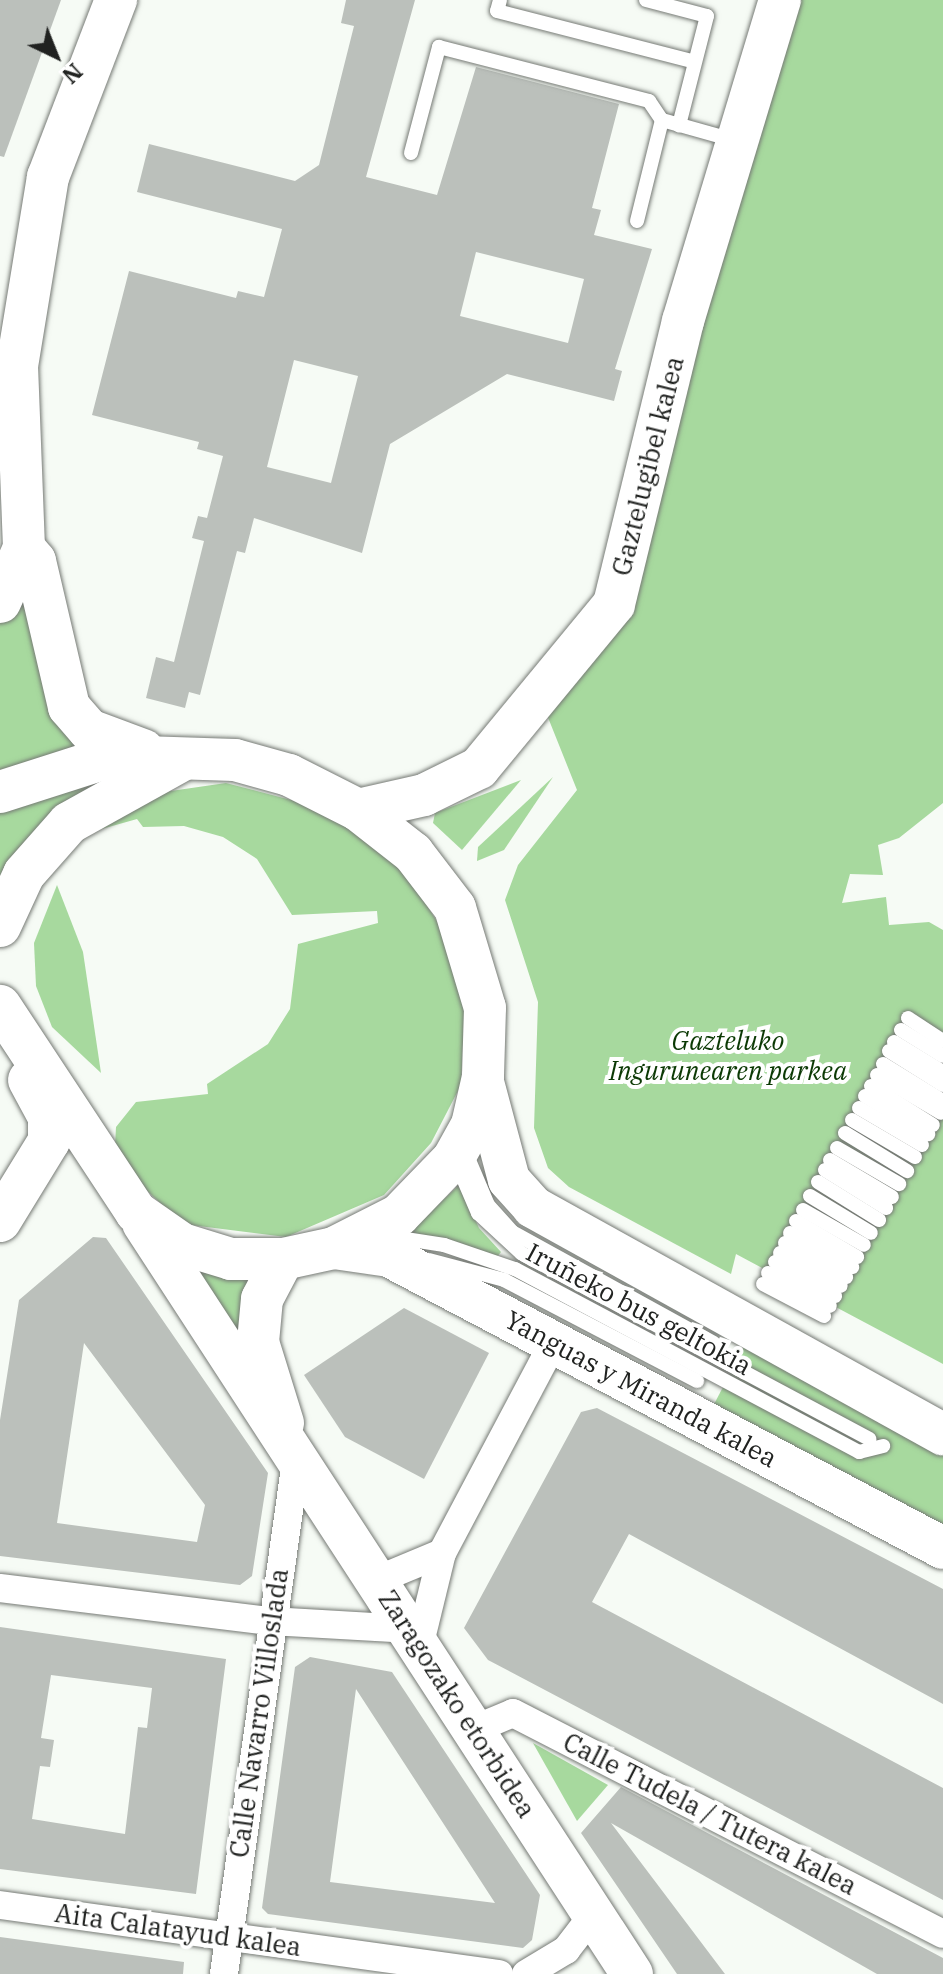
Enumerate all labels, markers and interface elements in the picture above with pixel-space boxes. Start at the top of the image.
north arrow [16,16,96,96]
text: N [56,57,89,90]
street label: Gaztelugibel kalea [606,353,690,579]
park label: Gazteluko Ingurunearen parkea [609,1025,847,1086]
street label: Iruñeko bus geltokia [521,1236,757,1382]
street label: Yanguas y Miranda kalea [500,1304,782,1474]
street label: Calle Navarro Villoslada [223,1566,295,1860]
street label: Zaragozako etorbidea [372,1584,542,1824]
street label: Calle Tudela / Tutera kalea [558,1726,862,1902]
street label: Aita Calatayud kalea [53,1897,303,1963]

